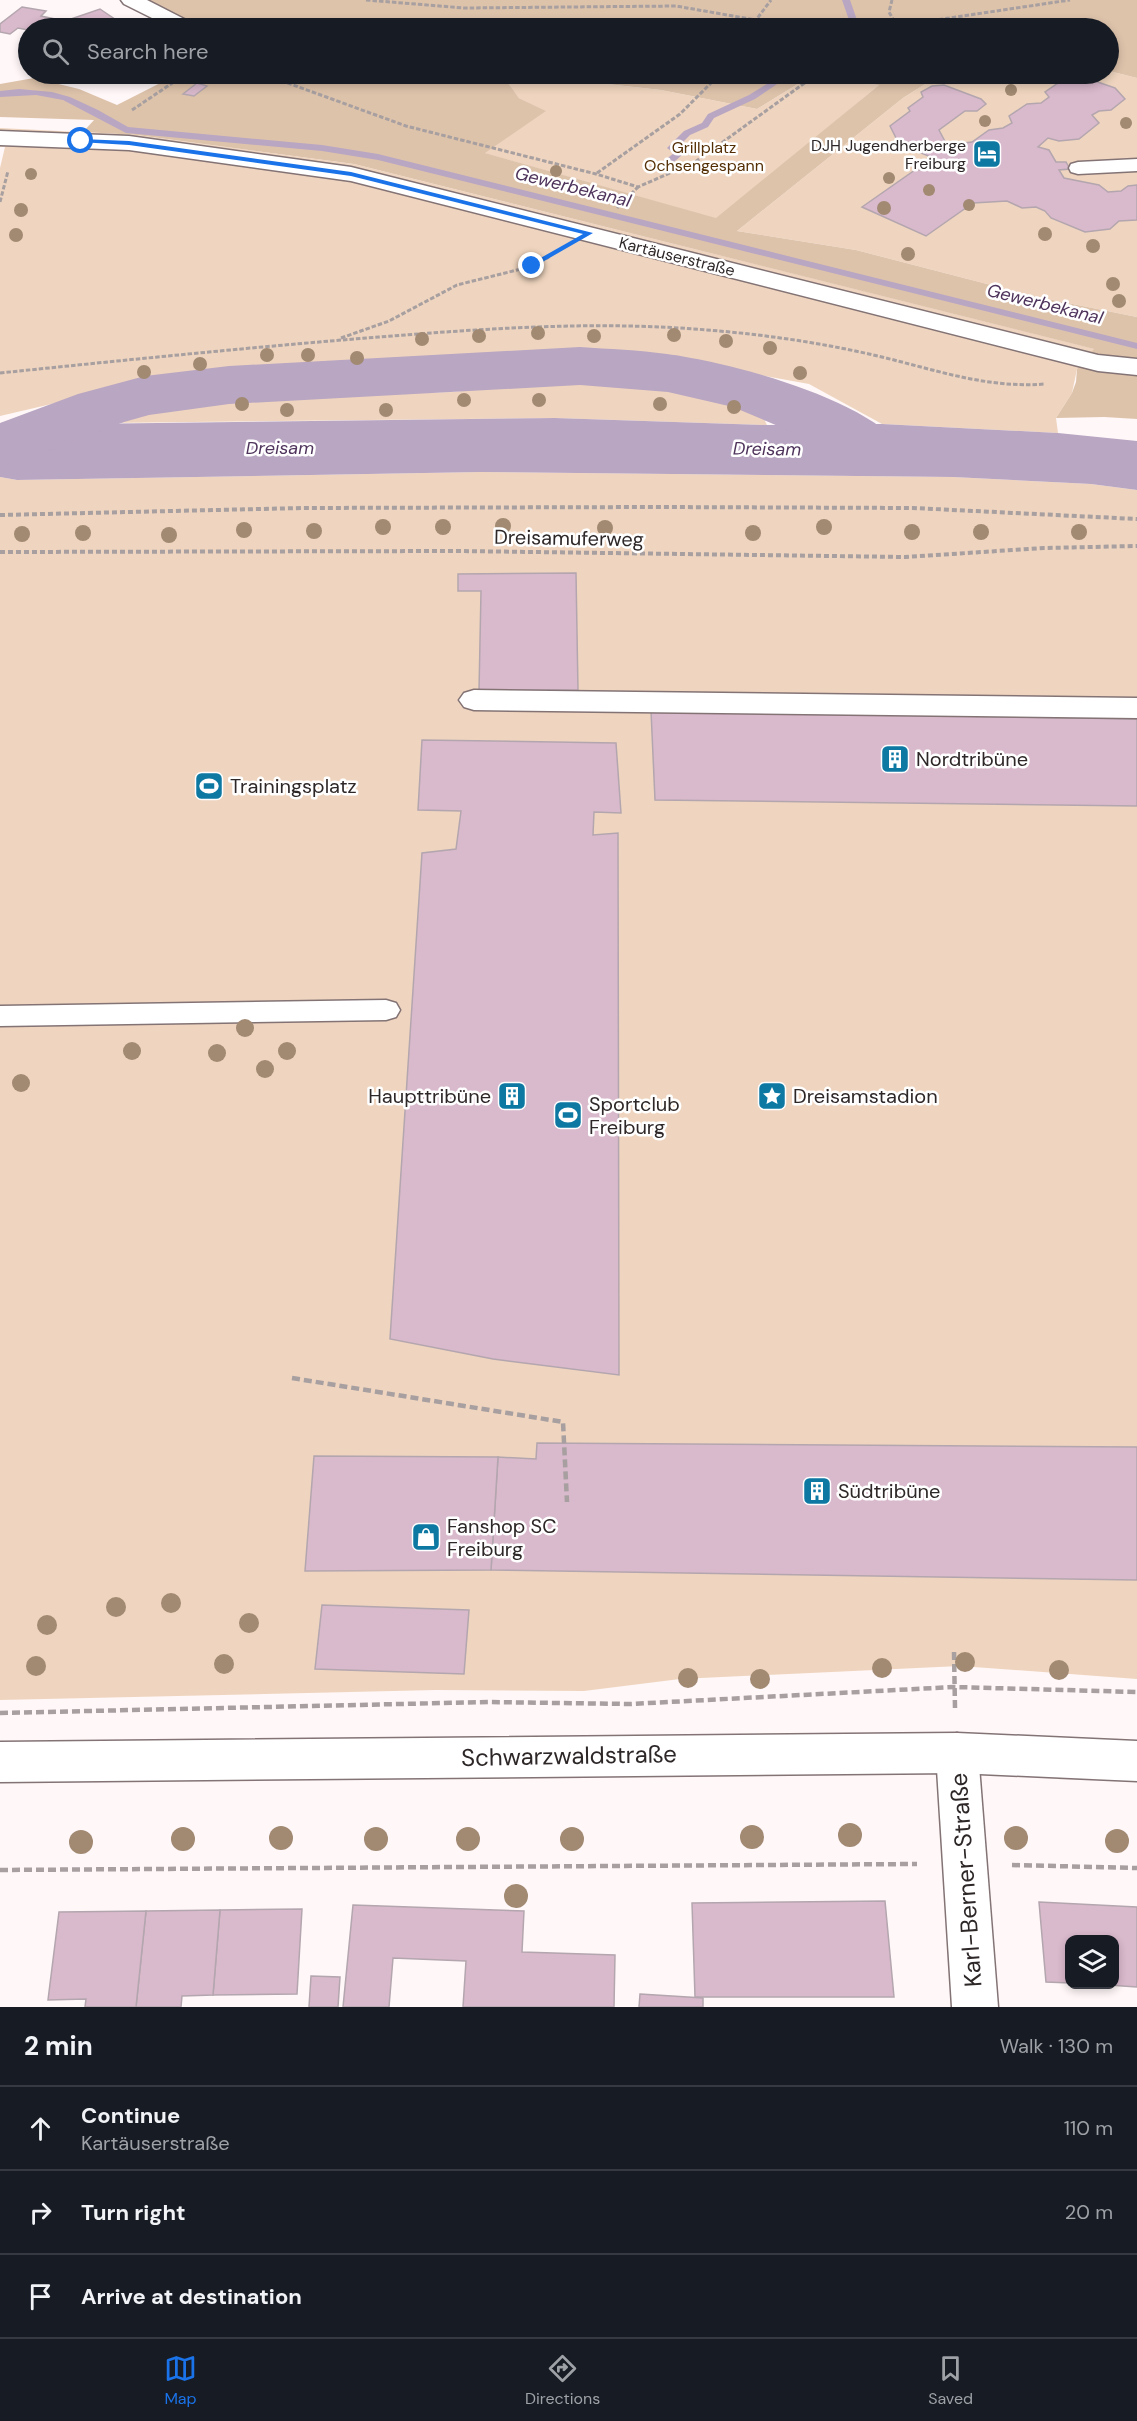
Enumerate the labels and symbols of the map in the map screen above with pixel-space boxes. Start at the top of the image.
route start [67,127,93,153]
place label: DJH Jugendherberge Freiburg [811,135,966,174]
park label: Grillplatz Ochsengespann [644,137,764,176]
hotel icon: DJH Jugendherberge Freiburg [971,138,1003,170]
water label: Gewerbekanal [513,161,634,213]
street label: Kartäuserstraße [617,232,737,281]
route end [518,252,544,278]
water label: Gewerbekanal [985,278,1106,330]
water label: Dreisam [246,436,314,460]
water label: Dreisam [733,436,802,462]
street label: Dreisamuferweg [494,524,644,552]
building icon: Nordtribüne [879,743,911,775]
place label: Nordtribüne [916,746,1028,772]
sports icon: Trainingsplatz [193,770,225,802]
place label: Trainingsplatz [230,773,357,799]
building icon: Haupttribüne [496,1080,528,1112]
place icon: Dreisamstadion [756,1080,788,1112]
place label: Haupttribüne [368,1083,491,1109]
place label: Dreisamstadion [793,1083,938,1109]
place label: Sportclub Freiburg [589,1091,680,1140]
sports icon: Sportclub Freiburg [552,1099,584,1131]
building icon: Südtribüne [801,1475,833,1507]
place label: Südtribüne [838,1478,940,1504]
place label: Fanshop SC Freiburg [447,1513,557,1562]
shop icon: Fanshop SC Freiburg [410,1521,442,1553]
street label: Schwarzwaldstraße [461,1738,677,1773]
street label: Karl-Berner-Straße [943,1772,988,1988]

